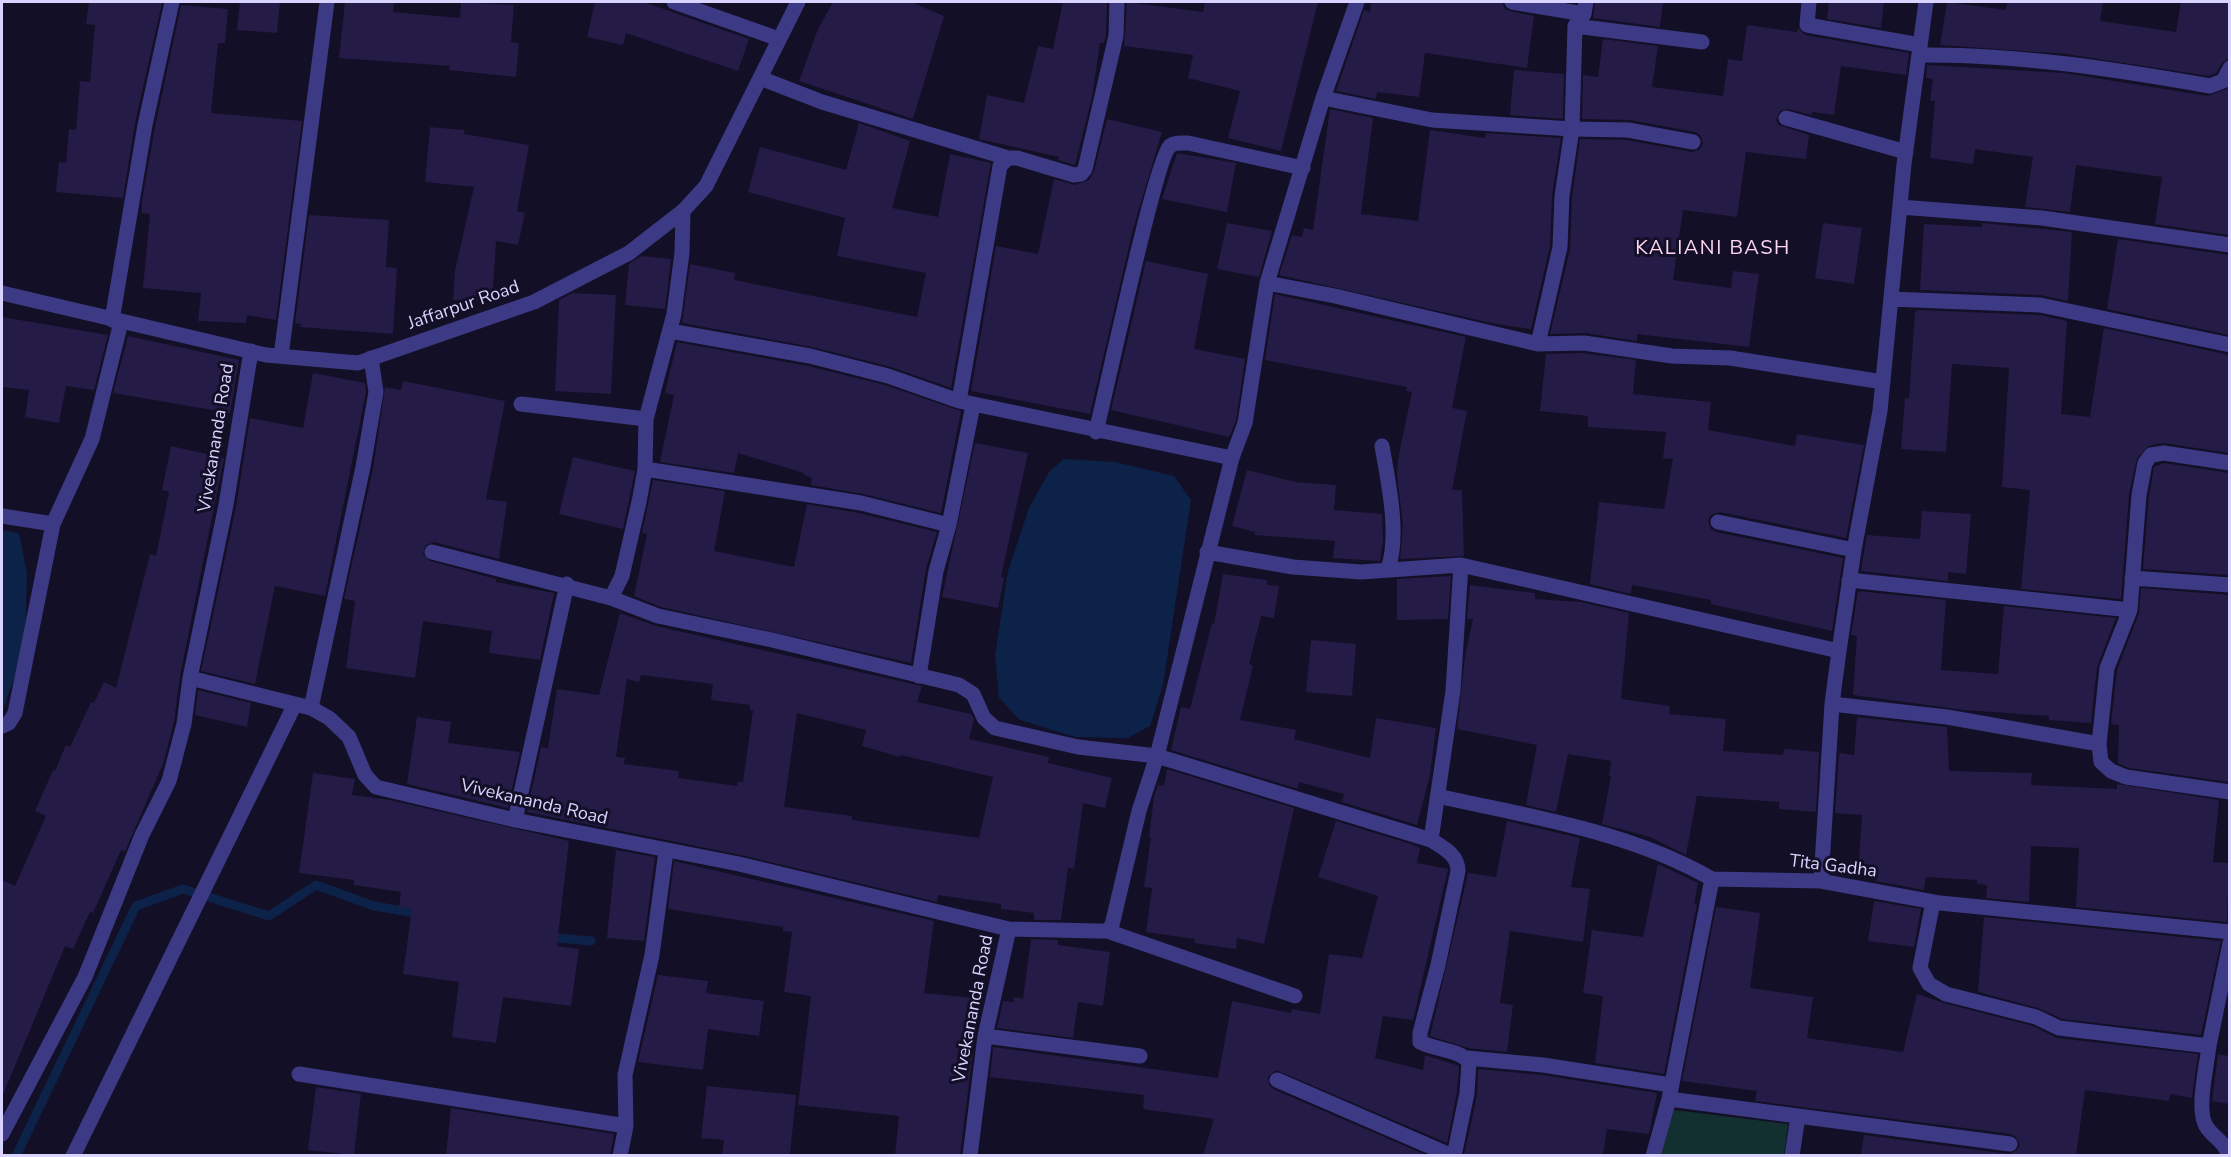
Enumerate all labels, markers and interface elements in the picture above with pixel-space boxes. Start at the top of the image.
district label: KALIANI BASH [1635,237,1791,261]
street label: Jaffarpur Road [405,277,523,335]
street label: Vivekananda Road [195,362,239,514]
street label: Vivekananda Road [458,776,610,830]
street label: Tita Gadha [1788,851,1878,883]
street label: Vivekananda Road [949,933,999,1085]

